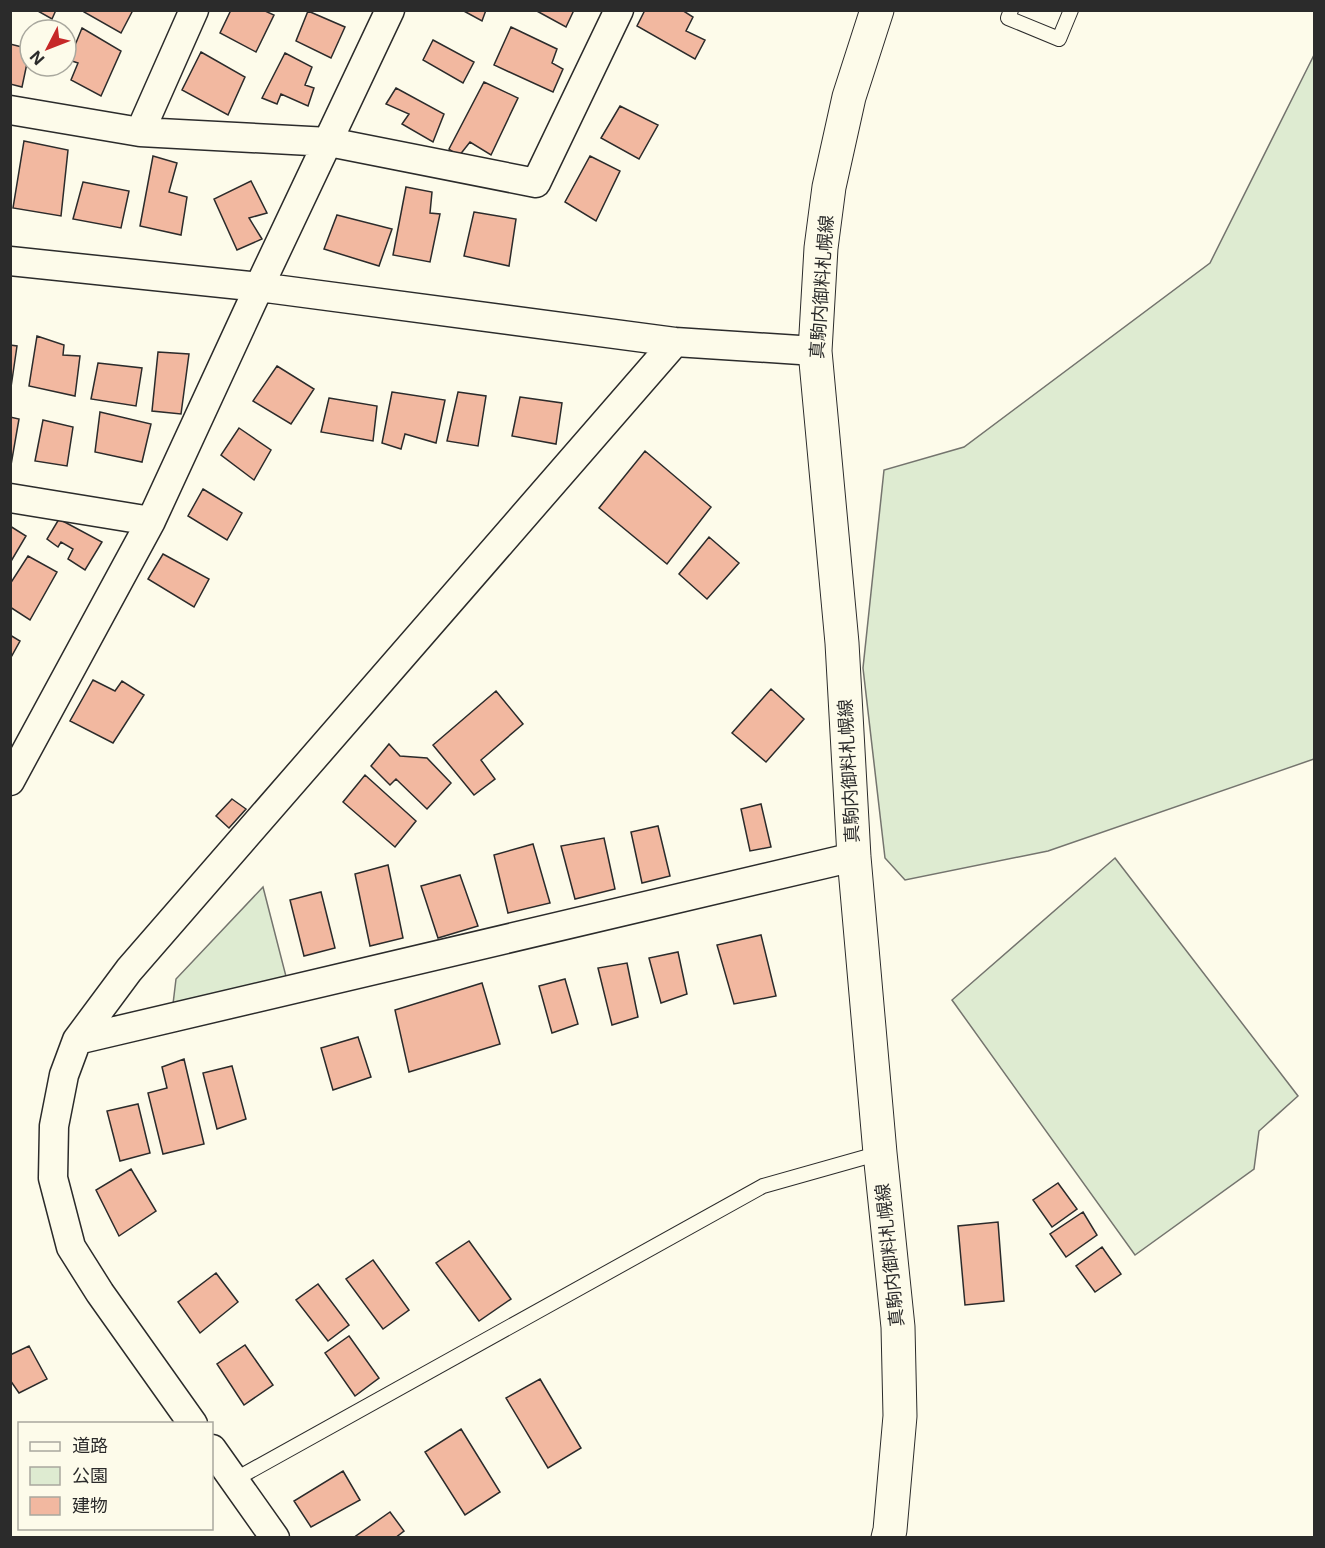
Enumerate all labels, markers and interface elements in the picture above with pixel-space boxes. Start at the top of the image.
north arrow [18,18,78,78]
text: N [25,47,48,69]
street label: 真駒内御料札幌線 [806,214,837,360]
street label: 真駒内御料札幌線 [834,699,863,843]
street label: 真駒内御料札幌線 [872,1182,907,1328]
legend [18,1422,213,1530]
text: 道路 [72,1435,108,1456]
text: 公園 [72,1465,108,1486]
text: 建物 [72,1495,108,1516]

